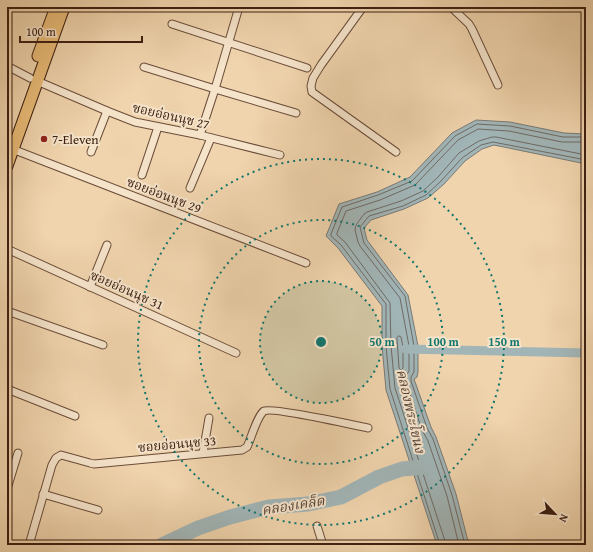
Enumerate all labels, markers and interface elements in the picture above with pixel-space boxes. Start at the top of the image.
scale bar [20,18,142,44]
text: 100 m [26,23,56,40]
street label: ซอยอ่อนนุช 27 [131,98,211,134]
place label: 7-Eleven [52,130,99,149]
marker: 7-Eleven [39,134,49,144]
street label: ซอยอ่อนนุช 29 [124,172,204,218]
street label: ซอยอ่อนนุช 31 [87,265,167,315]
text: 50 m [369,333,395,350]
text: 100 m [427,333,460,350]
text: 150 m [488,333,521,350]
centre of rings [314,335,328,349]
water label: คลองพระโขนง [392,367,431,456]
street label: ซอยอ่อนนุช 33 [137,431,217,457]
water label: คลองเคล็ด [260,490,327,520]
north arrow [535,494,575,534]
text: N [555,512,573,526]

